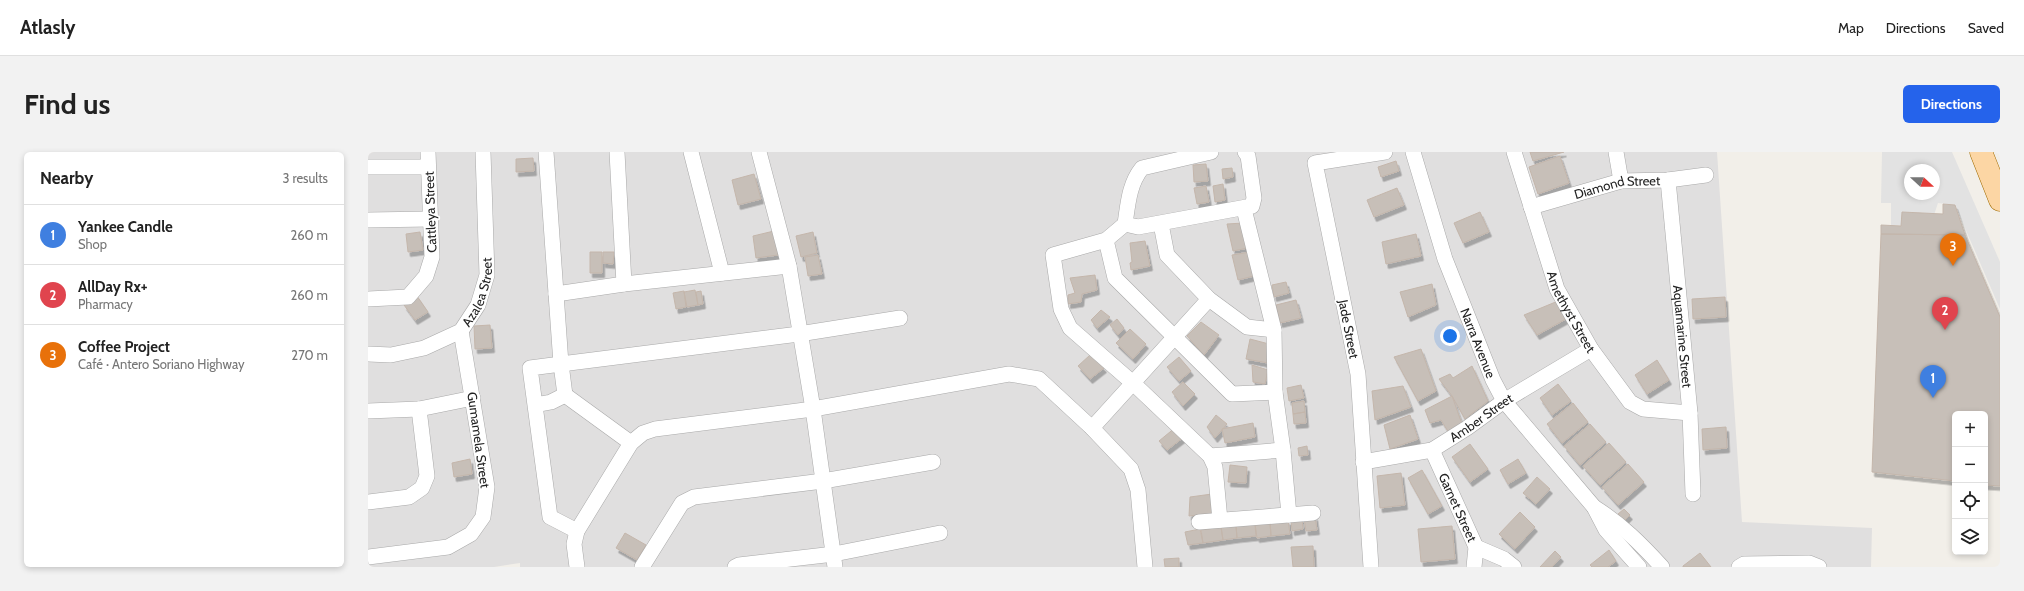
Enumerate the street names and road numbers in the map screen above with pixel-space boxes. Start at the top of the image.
street label: Cattleya Street [421,170,439,253]
street label: Diamond Street [1572,172,1661,202]
street label: Azalea Street [458,257,495,329]
street label: Amethyst Street [1544,269,1599,356]
street label: Aquamarine Street [1670,284,1696,389]
street label: Jade Street [1335,297,1363,360]
street label: Narra Avenue [1457,306,1499,381]
street label: Amber Street [1446,389,1516,445]
street label: Gumamela Street [464,391,494,490]
street label: Garnet Street [1435,470,1481,545]

